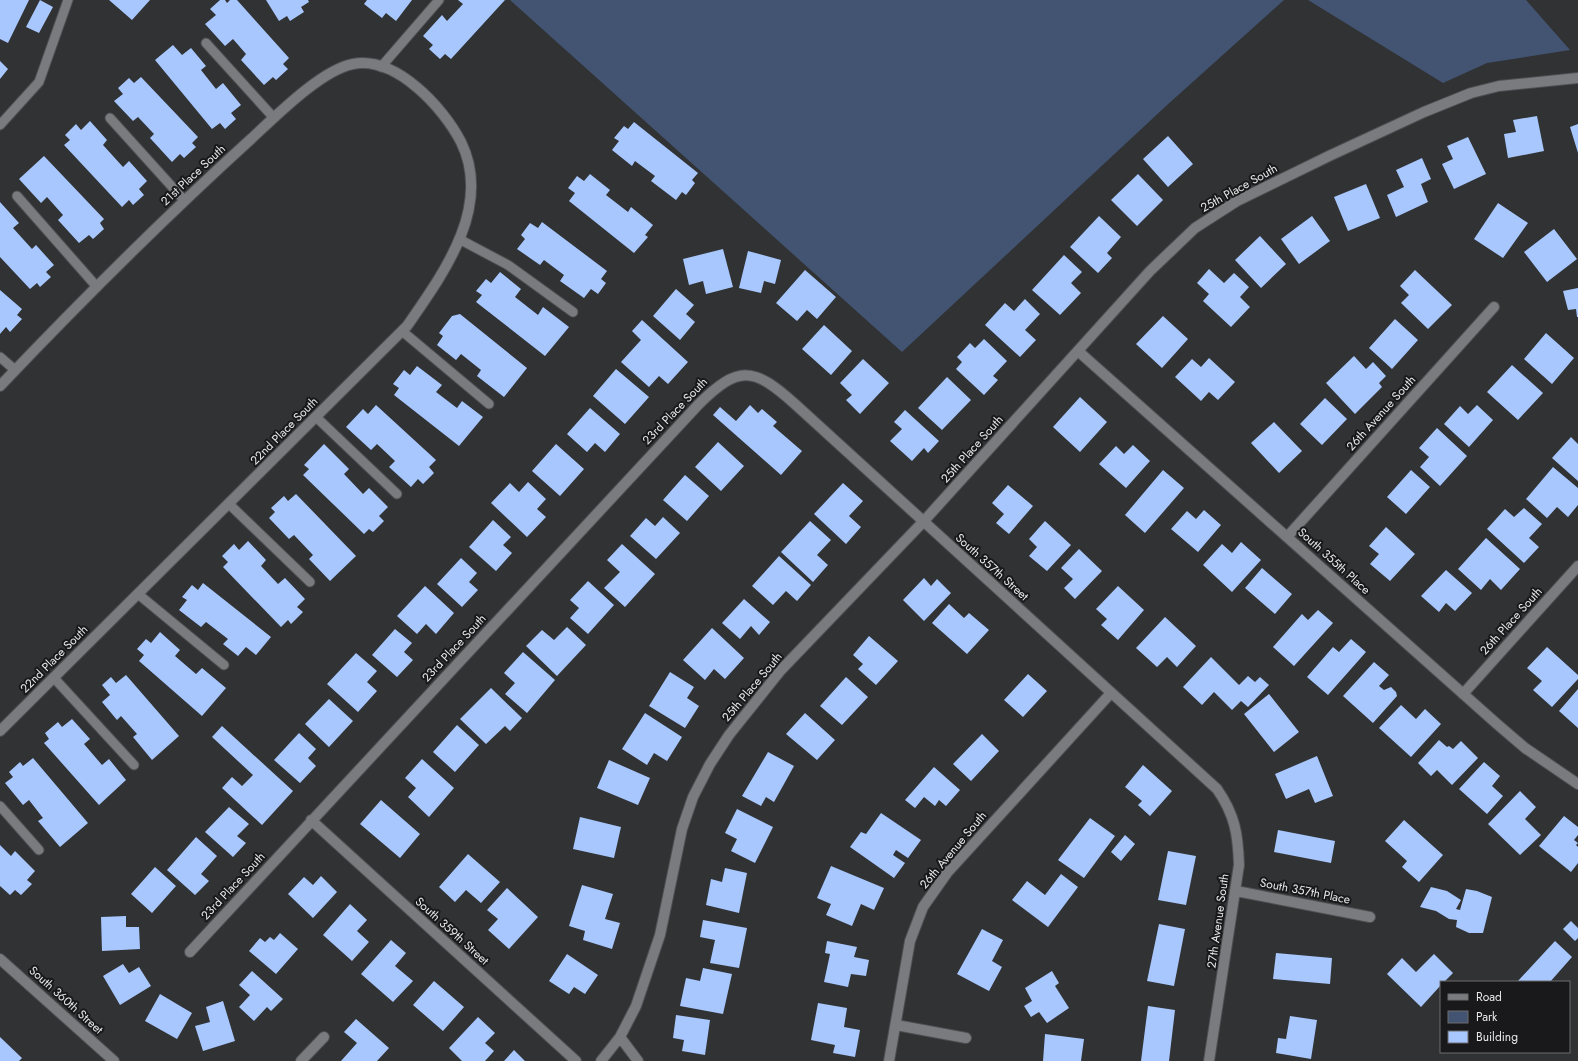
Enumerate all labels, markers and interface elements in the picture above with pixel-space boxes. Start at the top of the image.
street label: 21st Place South [157,140,229,210]
street label: 25th Place South [1197,159,1281,217]
street label: 26th Avenue South [1342,371,1420,455]
street label: 23rd Place South [638,373,712,449]
street label: 22nd Place South [246,393,322,469]
street label: 25th Place South [937,411,1007,487]
street label: South 355th Place [1294,523,1374,599]
street label: South 357th Street [951,529,1033,605]
street label: 26th Place South [1476,583,1546,659]
street label: 23rd Place South [418,610,490,686]
street label: 22nd Place South [16,621,92,697]
street label: 25th Place South [718,648,786,726]
street label: 26th Avenue South [915,807,991,893]
street label: 23rd Place South [197,848,269,924]
street label: 27th Avenue South [1202,872,1234,970]
street label: South 357th Place [1258,873,1352,909]
street label: South 359th Street [411,893,493,969]
street label: South 360th Street [25,962,107,1038]
legend [1440,981,1570,1053]
text: Road [1476,988,1502,1006]
text: Park [1476,1008,1498,1026]
text: Building [1476,1028,1518,1046]

